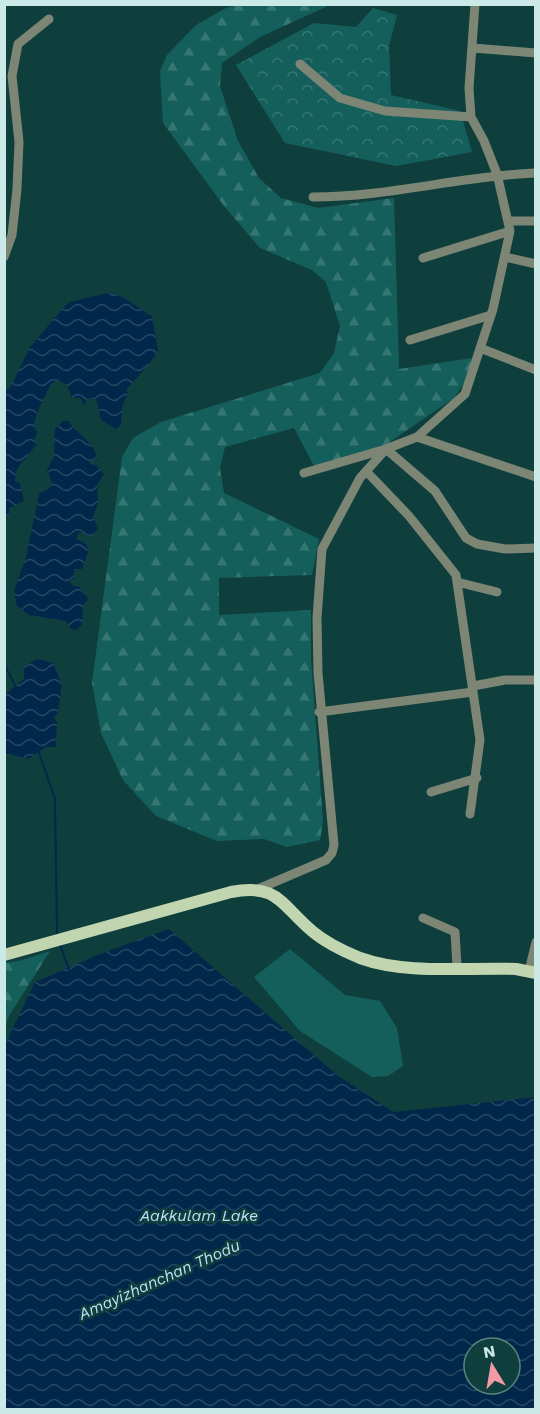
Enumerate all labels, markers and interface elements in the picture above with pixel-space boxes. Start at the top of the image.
water label: Aakkulam Lake [139,1206,258,1225]
water label: Amayizhanchan Thodu [75,1235,243,1324]
north arrow [462,1336,522,1396]
text: N [482,1341,497,1362]

